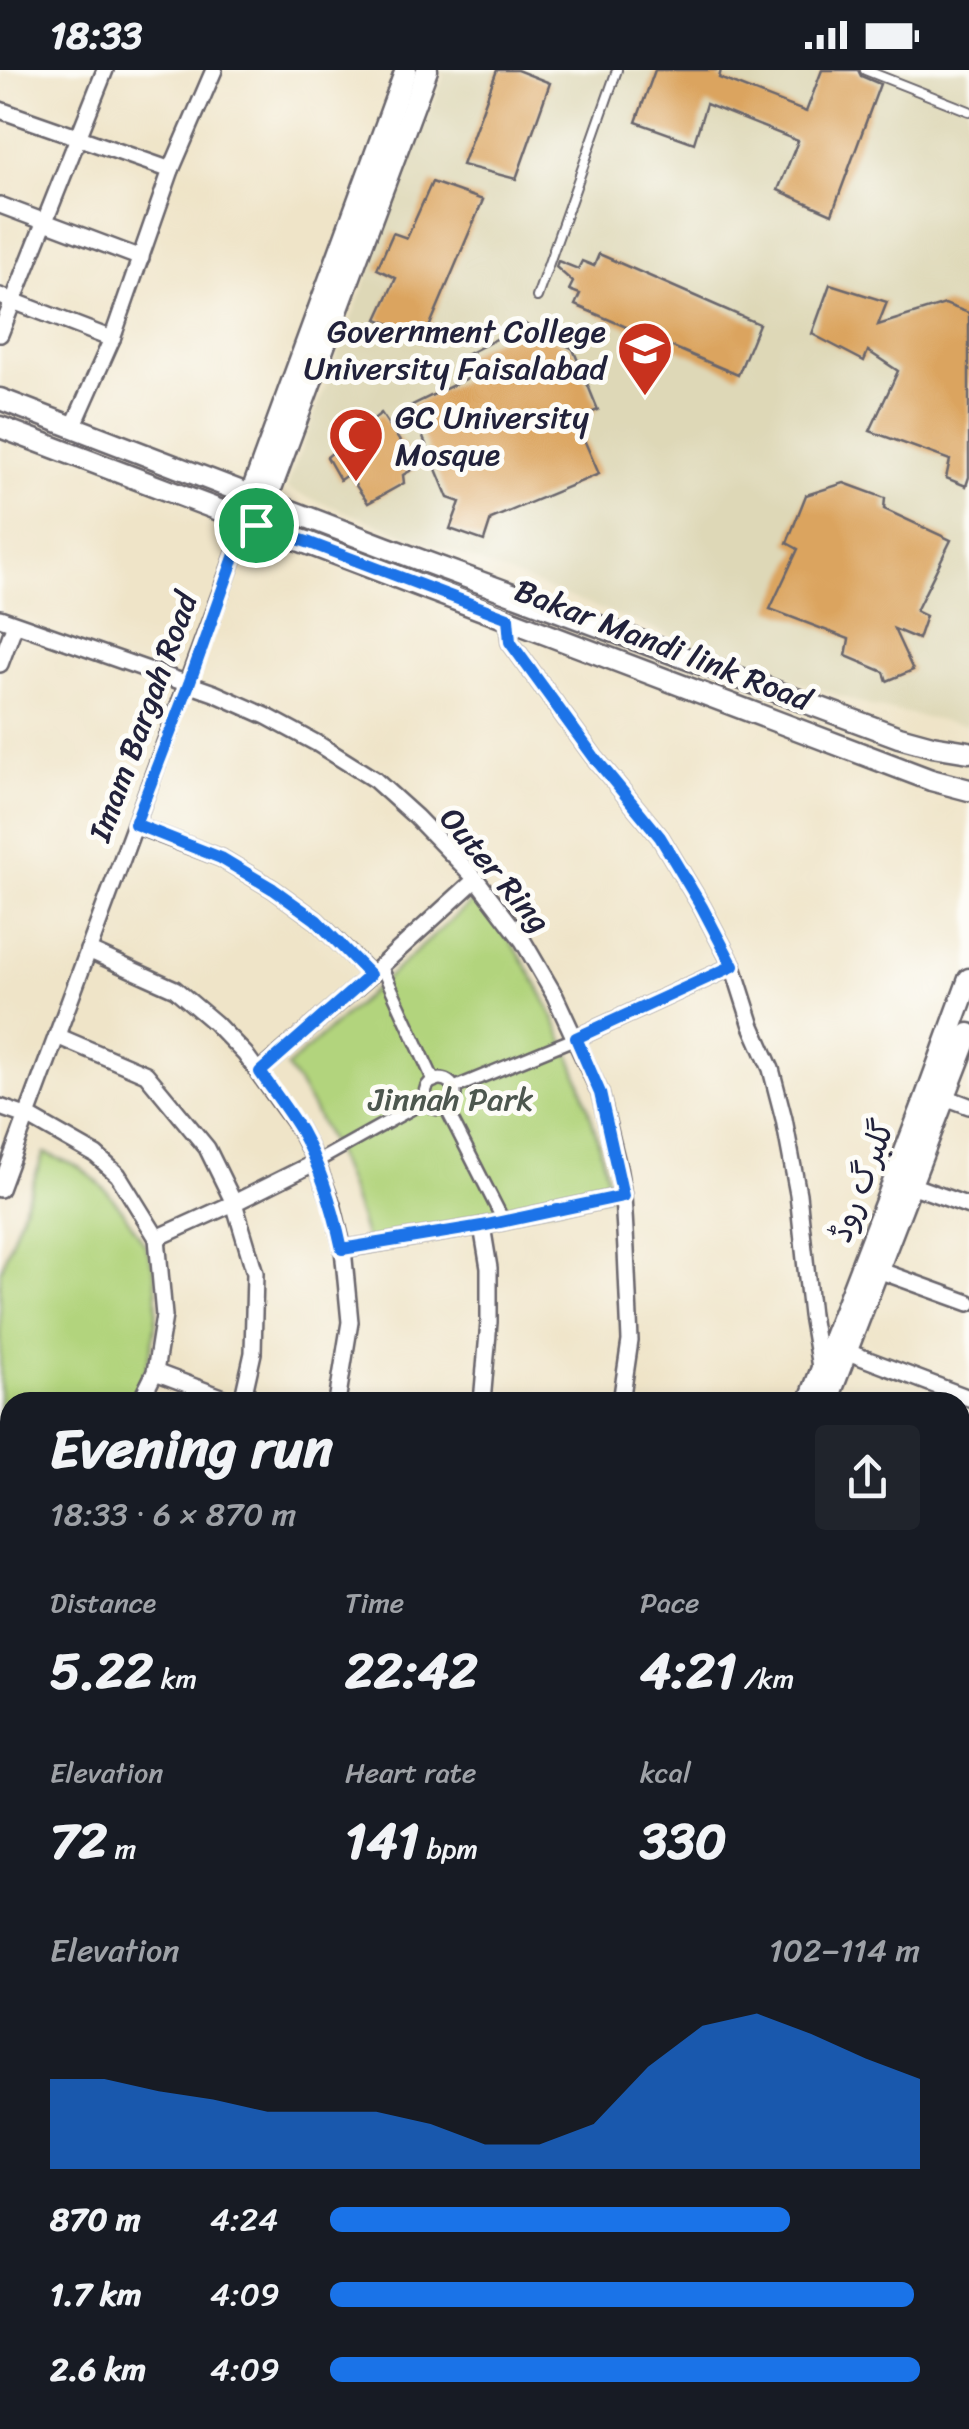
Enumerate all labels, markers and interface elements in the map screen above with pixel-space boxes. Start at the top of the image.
text: 18:33 [50,2,142,69]
place label: Government College University Faisalabad [304,303,608,397]
school or university icon: Government College University Faisalabad [615,319,675,398]
place label: GC University Mosque [395,389,589,483]
mosque icon: GC University Mosque [326,405,386,484]
pin [214,483,299,568]
icon: arrive [229,498,284,553]
street label: Bakar Mandi link Road [506,562,822,729]
street label: Imam Bargah Road [71,582,215,851]
street label: Outer Ring [424,794,566,946]
park label: Jinnah Park [367,1071,534,1128]
street label: گلبرگ روڈ [812,1111,912,1251]
text: Evening run [50,1400,333,1497]
button: share [815,1425,920,1530]
text: 18:33 · 6 × 870 m [50,1486,296,1543]
text: Distance [50,1578,156,1627]
text: Time [345,1578,404,1627]
text: Pace [640,1578,699,1627]
text: 5.22 [50,1627,153,1716]
text: 22:42 [345,1627,478,1716]
text: 4:21 [640,1627,737,1716]
text: km [153,1654,197,1703]
text: /km [737,1654,794,1703]
text: Elevation [50,1748,163,1797]
text: Heart rate [345,1748,476,1797]
text: kcal [640,1748,691,1797]
text: 72 [50,1797,107,1886]
text: 141 [345,1797,419,1886]
text: 330 [640,1797,727,1886]
text: m [107,1824,136,1873]
text: bpm [419,1824,478,1873]
text: Elevation [50,1922,180,1979]
text: 102–114 m [769,1922,920,1979]
text: 870 m [50,2191,141,2248]
text: 4:24 [210,2191,278,2248]
text: 1.7 km [50,2266,142,2323]
text: 4:09 [210,2266,280,2323]
text: 2.6 km [50,2341,146,2398]
text: 4:09 [210,2341,280,2398]

